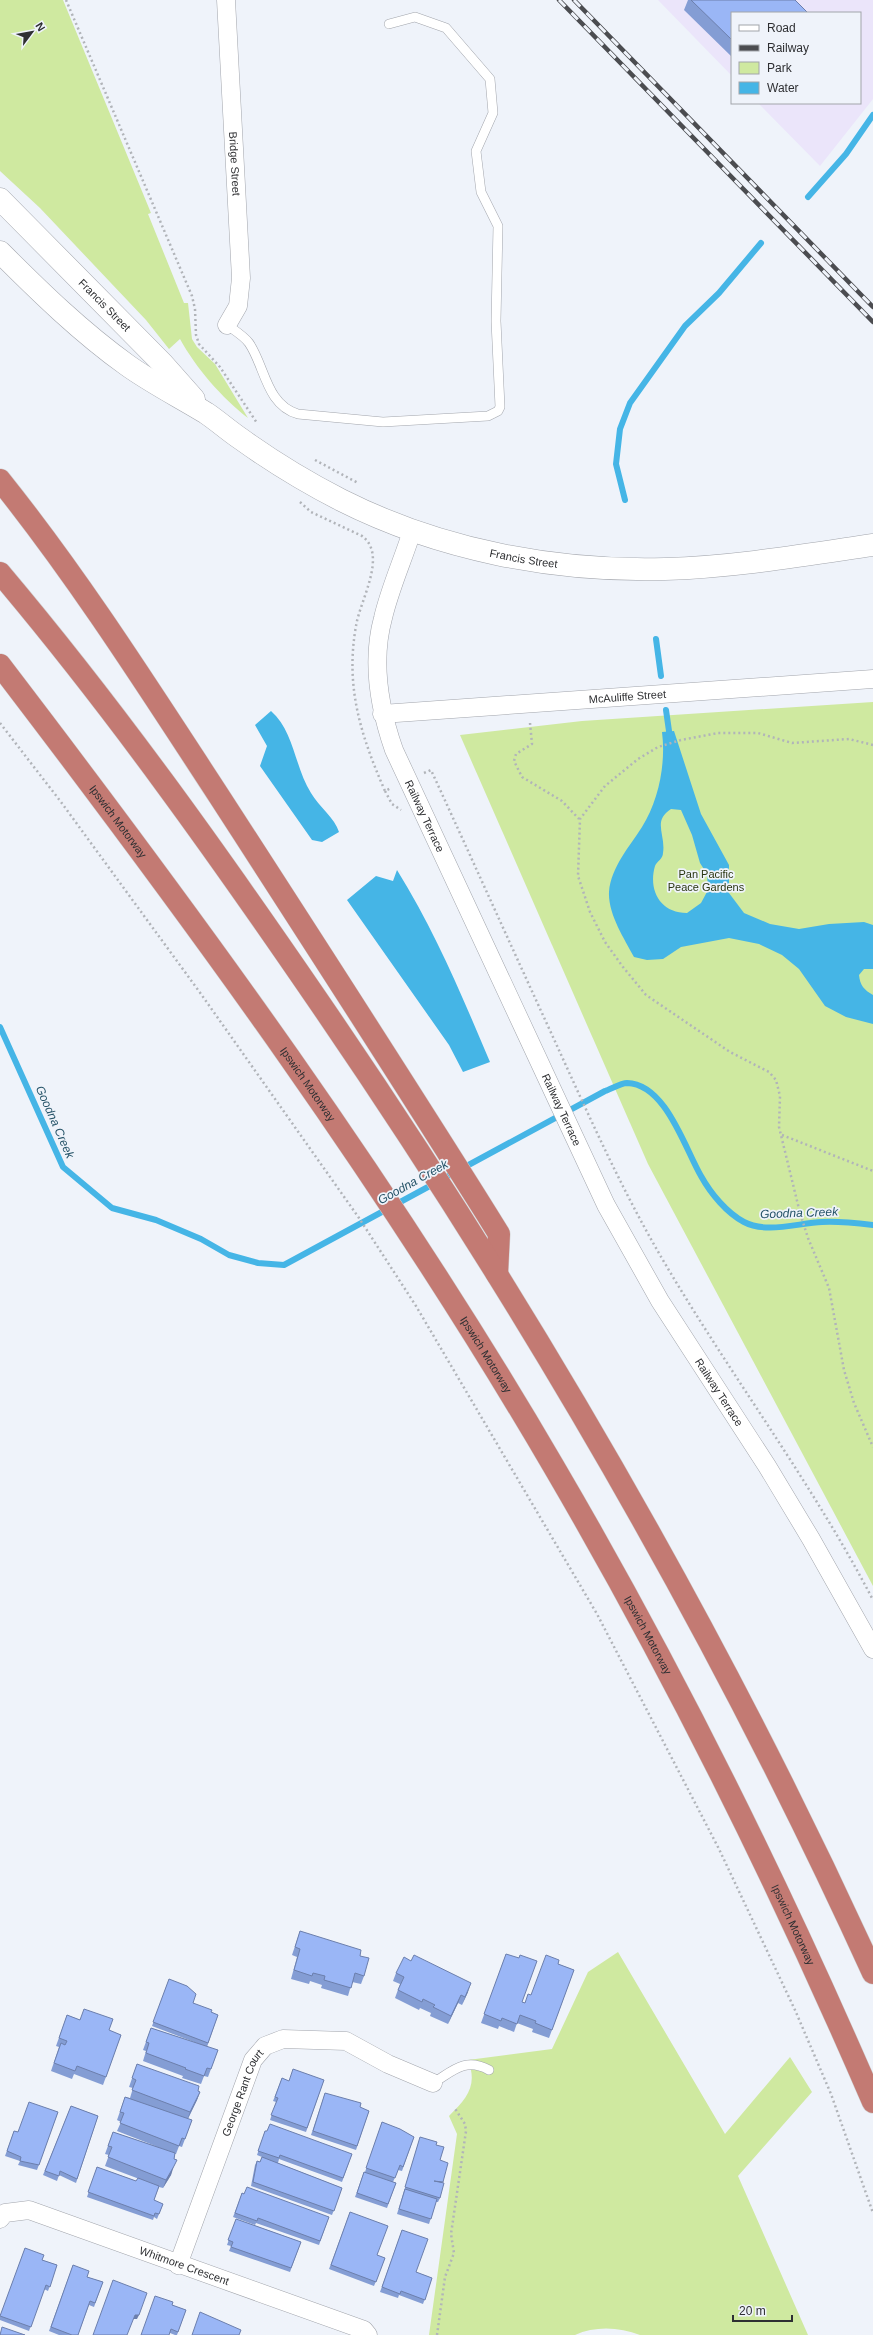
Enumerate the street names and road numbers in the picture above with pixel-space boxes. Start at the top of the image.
street label: Bridge Street [227,131,243,196]
street label: Francis Street [76,276,133,334]
street label: Francis Street [489,547,558,570]
street label: McAuliffe Street [588,688,666,705]
street label: Railway Terrace [403,778,447,854]
street label: Ipswich Motorway [87,783,149,860]
street label: Ipswich Motorway [278,1045,338,1124]
street label: Railway Terrace [540,1072,584,1148]
street label: Ipswich Motorway [458,1314,515,1395]
street label: Railway Terrace [693,1356,745,1428]
street label: Ipswich Motorway [622,1594,674,1677]
street label: Ipswich Motorway [769,1882,817,1967]
street label: George Rant Court [220,2047,266,2138]
street label: Whitmore Crescent [138,2244,231,2287]

